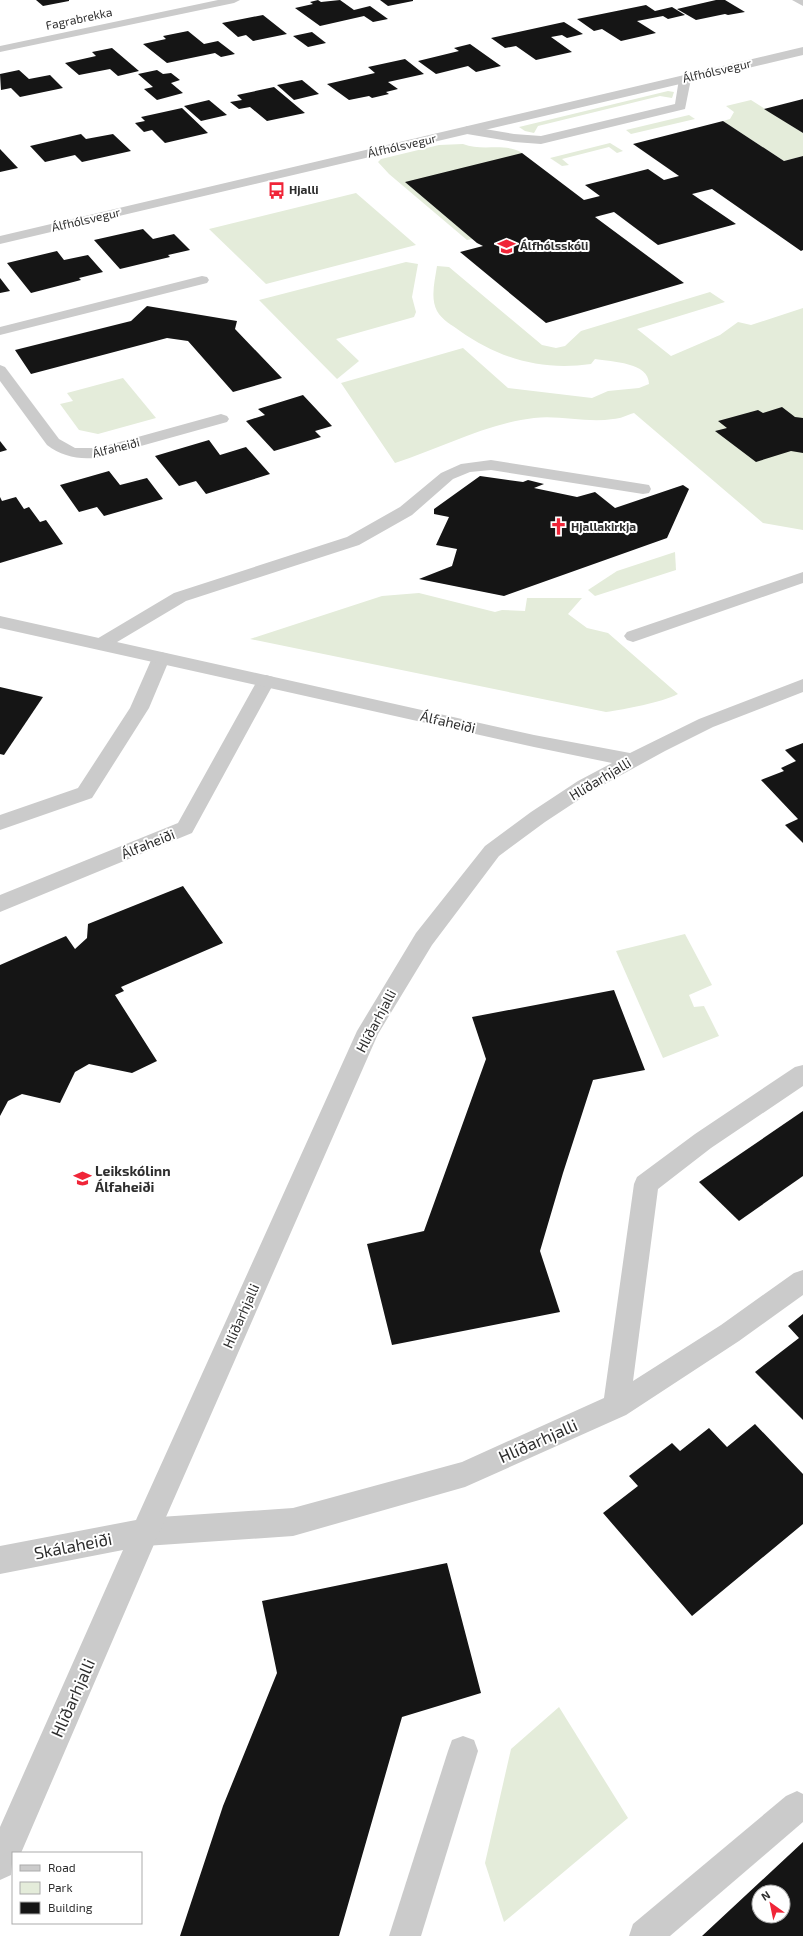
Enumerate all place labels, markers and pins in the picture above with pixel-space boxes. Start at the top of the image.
bus stop icon: Hjalli [266,180,286,200]
place label: Hjalli [289,182,319,197]
school or university icon: Álfhólsskóli [497,236,517,256]
place label: Álfhólsskóli [520,238,588,252]
church icon: Hjallakirkja [548,517,568,537]
place label: Hjallakirkja [571,519,636,534]
place label: Leikskólinn Álfaheiði [95,1162,171,1195]
school or university icon: Leikskólinn Álfaheiði [72,1169,92,1189]

